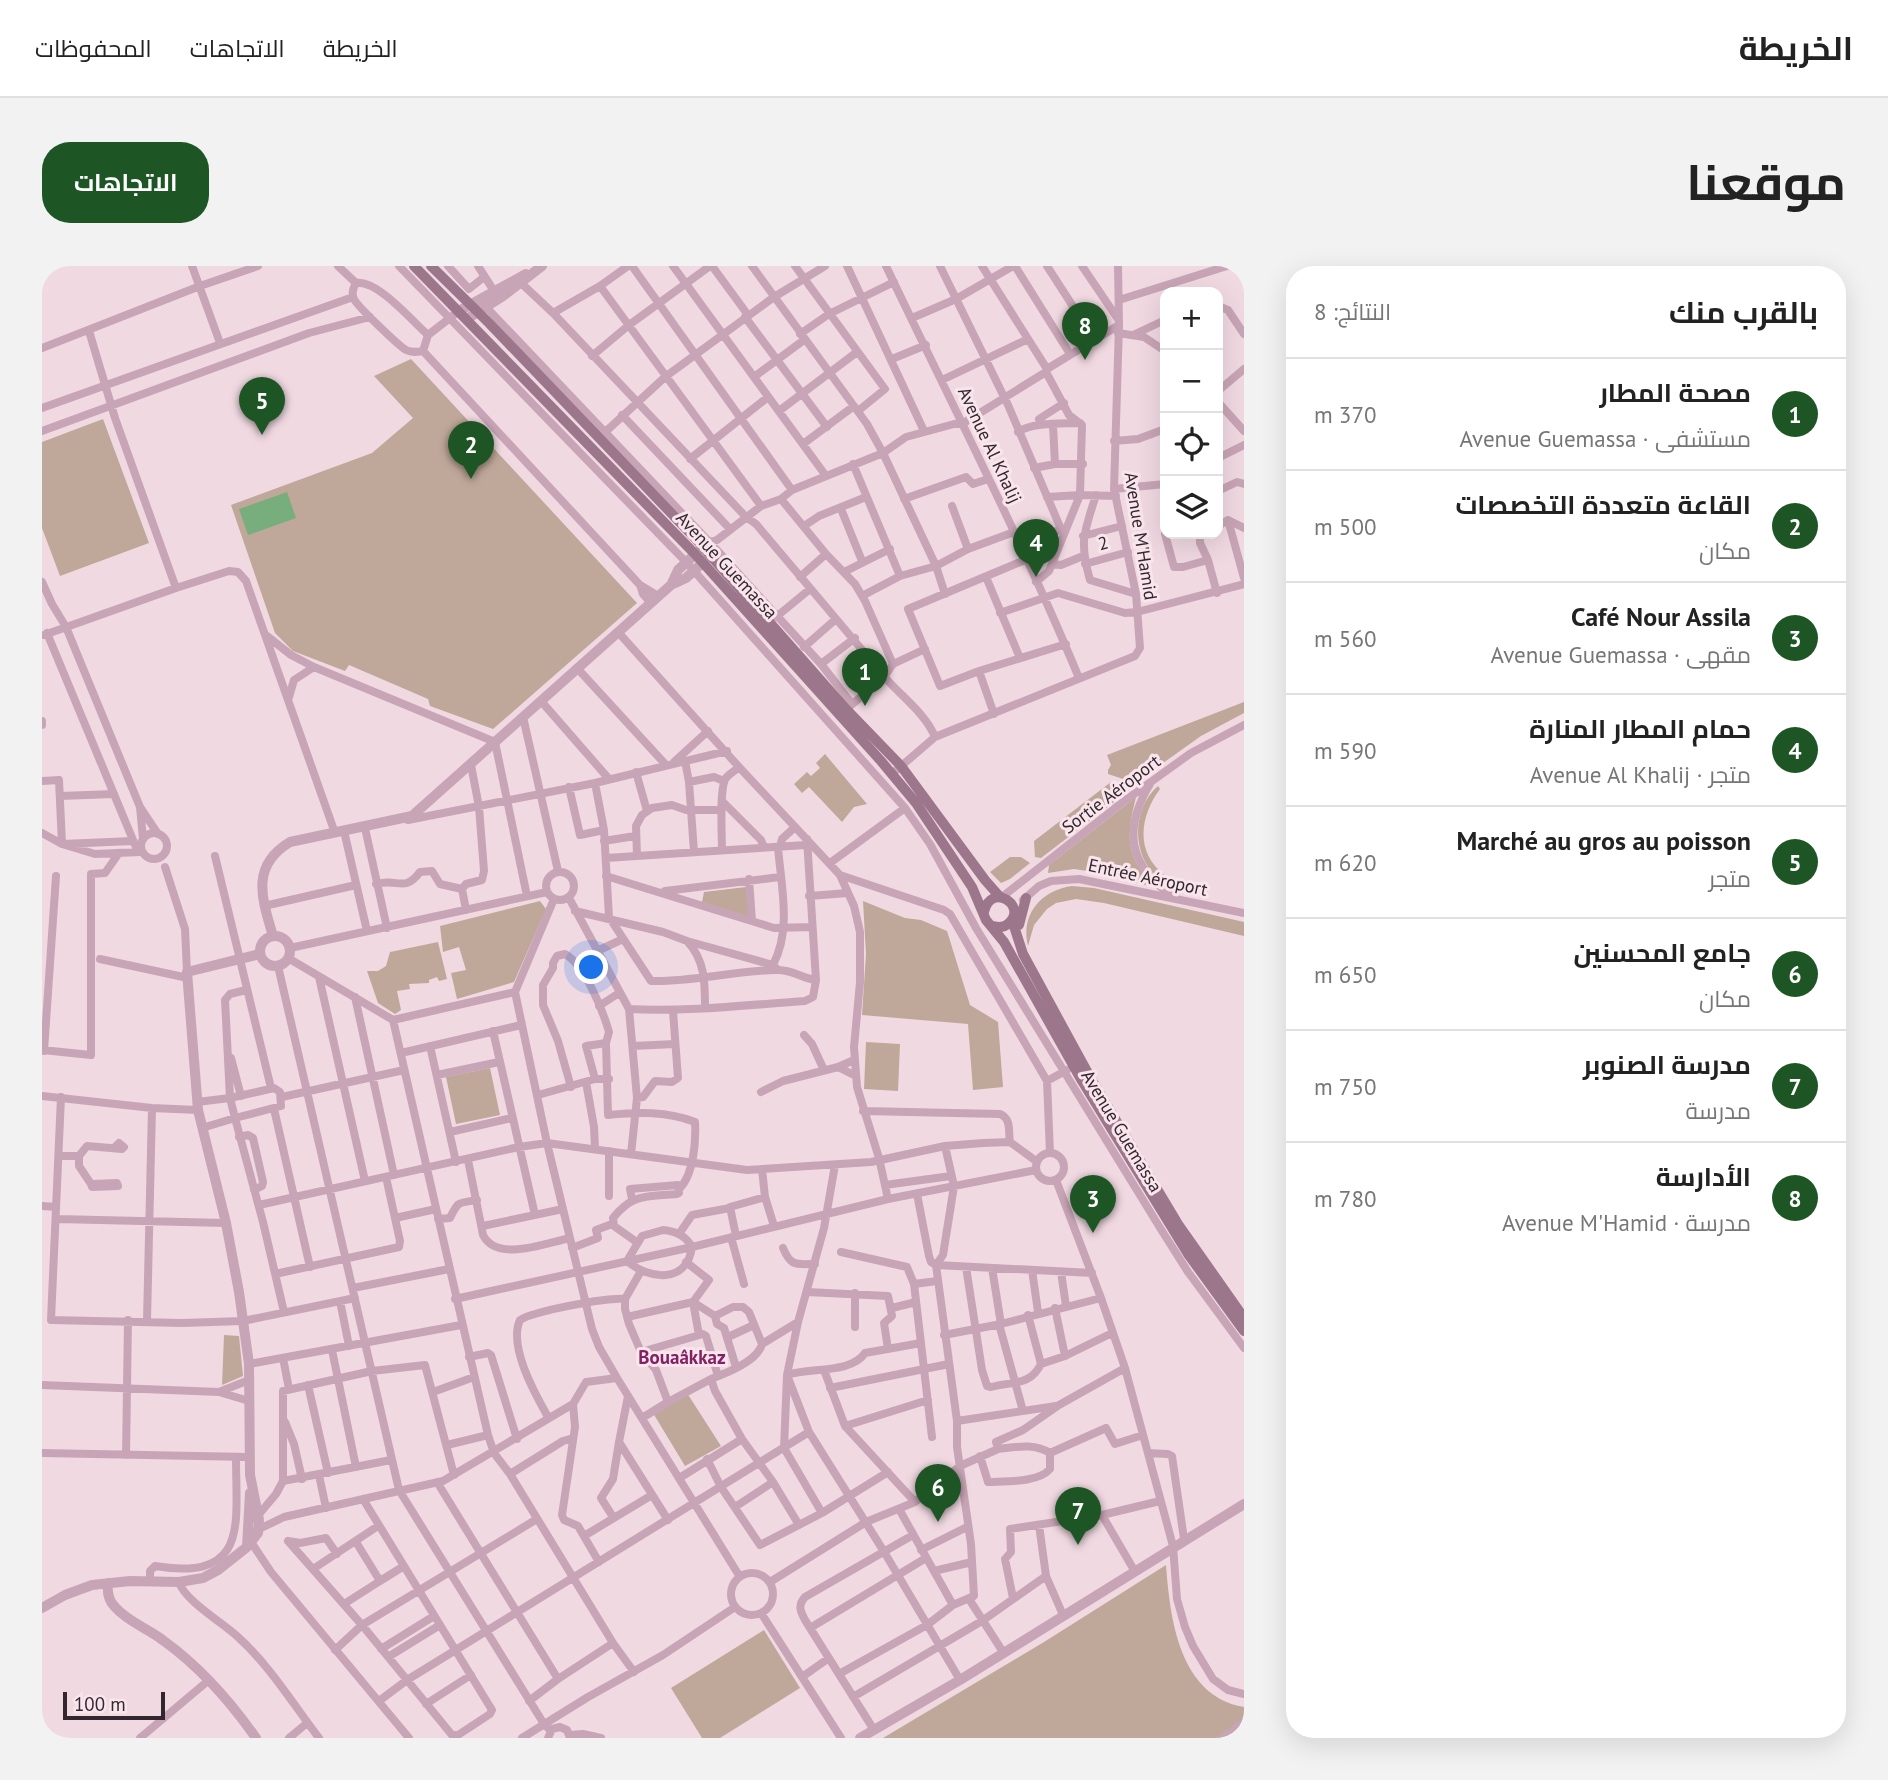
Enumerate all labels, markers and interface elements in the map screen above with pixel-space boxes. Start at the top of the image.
text: الخريطة [1739,26,1853,69]
text: المحفوظات [35,33,152,64]
text: الاتجاهات [190,33,285,64]
text: الخريطة [323,33,398,64]
button: الاتجاهات [42,142,209,223]
text: موقعنا [1686,150,1846,214]
map controls [1160,287,1223,539]
button: + [1160,287,1223,350]
text: بالقرب منك [1669,292,1818,331]
text: النتائج: 8 [1314,297,1391,326]
pin: 8 [1062,302,1108,360]
button: − [1160,350,1223,413]
text: مصحة المطار [1599,376,1751,409]
pin: 5 [239,377,285,435]
street label: Avenue Al Khalij [953,383,1027,507]
text: 370 m [1314,400,1376,429]
text: 1 [1788,400,1802,429]
button: locate [1160,413,1223,476]
pin: 2 [448,421,494,479]
text: مستشفى · Avenue Guemassa [1459,424,1751,453]
street label: Avenue M'Hamid [1120,470,1162,602]
button: layers [1160,476,1223,539]
text: القاعة متعددة التخصصات [1456,488,1751,521]
street label: Avenue Guemassa [671,507,783,623]
text: 500 m [1314,512,1376,541]
text: 2 [1788,512,1802,541]
pin: 4 [1013,519,1059,577]
street label: 2 [1095,531,1111,555]
text: مكان [1699,536,1751,565]
text: Café Nour Assila [1571,600,1751,633]
text: 560 m [1314,624,1376,653]
text: 3 [1788,624,1802,653]
text: مقهى · Avenue Guemassa [1491,640,1751,669]
pin: 1 [842,648,888,706]
text: حمام المطار المنارة [1529,712,1751,745]
text: 590 m [1314,736,1376,765]
text: 4 [1788,736,1802,765]
street label: Sortie Aéroport [1057,749,1165,839]
text: متجر · Avenue Al Khalij [1530,760,1751,789]
text: Marché au gros au poisson [1456,824,1751,857]
text: 620 m [1314,848,1376,877]
text: 5 [1788,848,1802,877]
street label: Entrée Aéroport [1086,853,1210,901]
text: متجر [1709,864,1751,893]
text: جامع المحسنين [1573,936,1751,969]
your location [574,950,608,984]
text: 650 m [1314,960,1376,989]
text: 6 [1788,960,1802,989]
text: مكان [1699,984,1751,1013]
text: مدرسة الصنوبر [1583,1048,1751,1081]
street label: Avenue Guemassa [1076,1066,1168,1196]
text: 750 m [1314,1072,1376,1101]
text: 7 [1788,1072,1802,1101]
text: مدرسة [1686,1096,1751,1125]
text: الأدارسة [1656,1160,1751,1193]
pin: 3 [1070,1175,1116,1233]
text: 780 m [1314,1184,1376,1213]
text: 8 [1788,1184,1802,1213]
text: مدرسة · Avenue M'Hamid [1502,1208,1751,1237]
district label: Bouaâkkaz [638,1345,726,1369]
pin: 6 [915,1464,961,1522]
pin: 7 [1055,1487,1101,1545]
scale bar [63,1689,164,1721]
text: 100 m [74,1692,126,1716]

